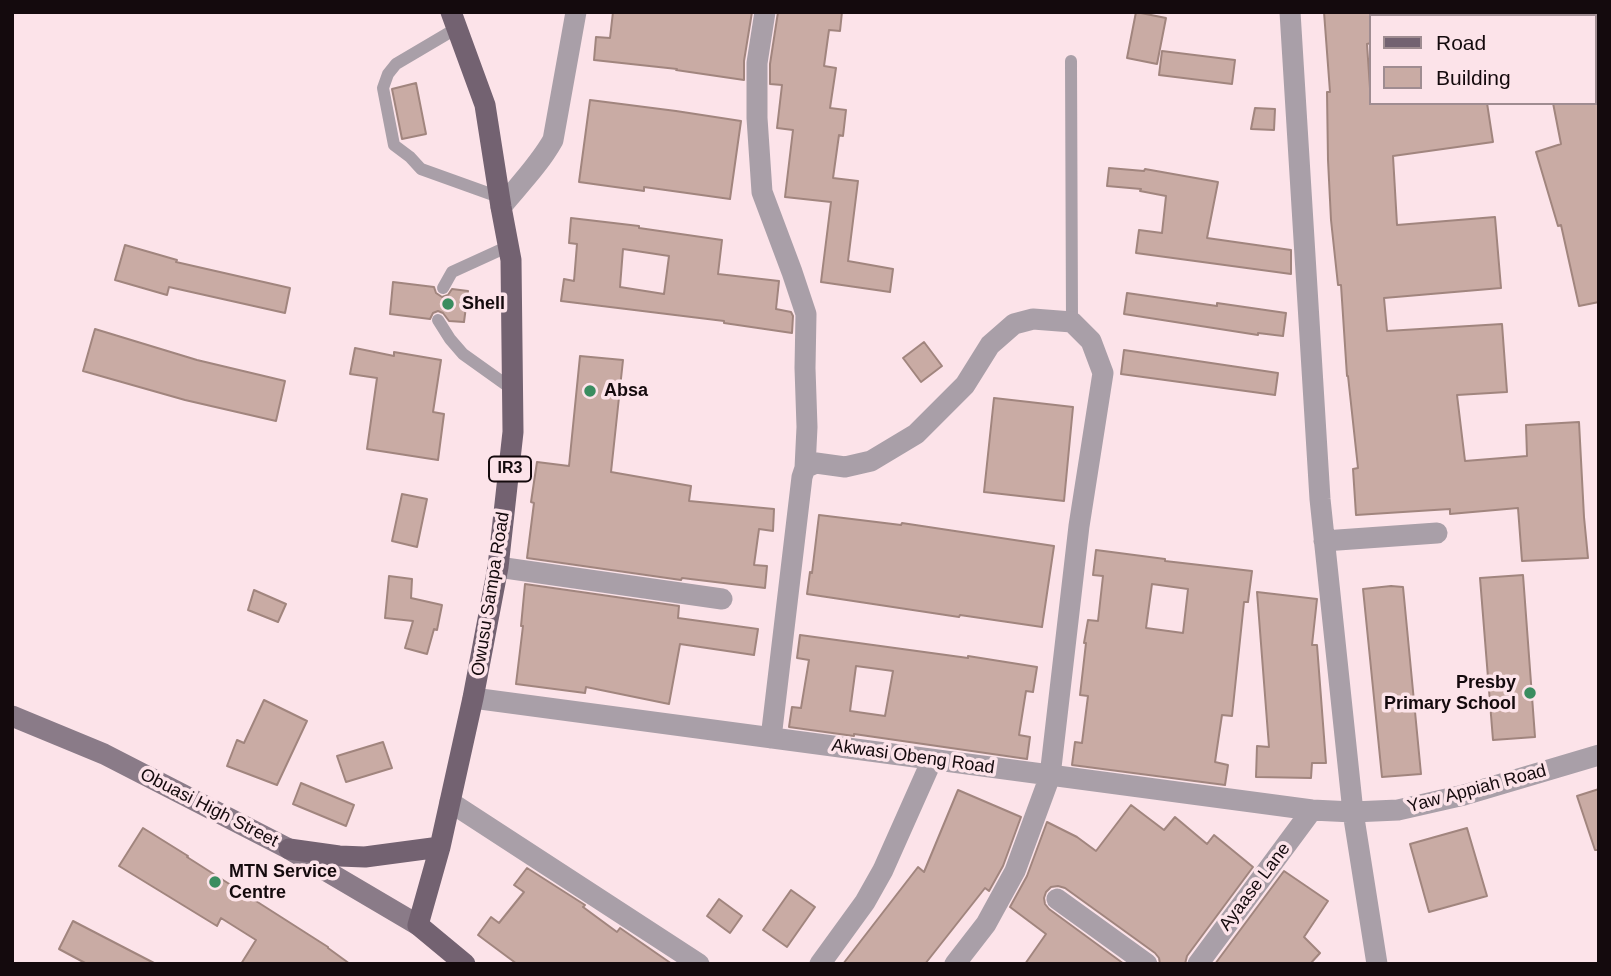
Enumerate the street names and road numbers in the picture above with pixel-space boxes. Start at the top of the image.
road number: IR3 [489,456,531,482]
street label: Owusu Sampa Road [467,510,515,678]
street label: Akwasi Obeng Road [830,735,996,779]
street label: Yaw Appiah Road [1405,760,1549,818]
street label: Obuasi High Street [136,764,282,852]
street label: Ayaase Lane [1215,839,1295,935]

